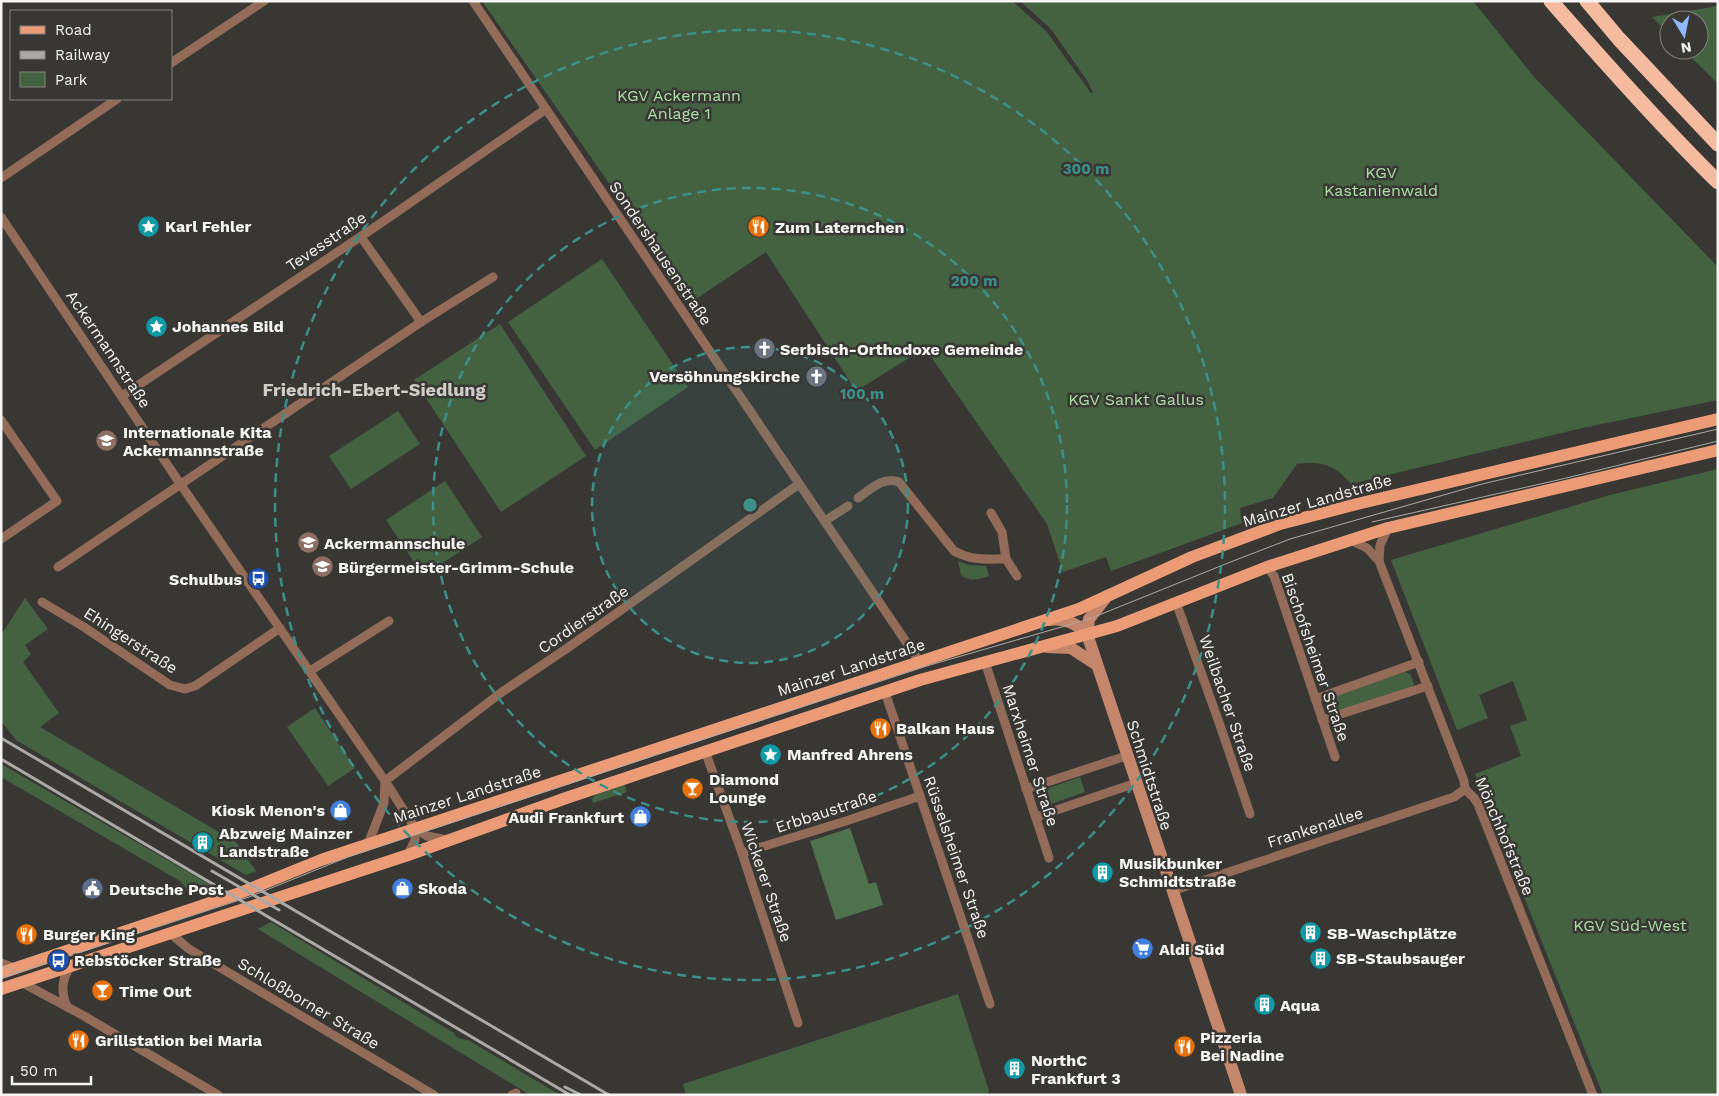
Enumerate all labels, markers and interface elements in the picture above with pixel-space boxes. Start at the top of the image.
legend [10,10,172,100]
north arrow [1659,10,1709,60]
text: Road [55,21,92,39]
text: N [1680,39,1693,57]
text: Railway [55,46,110,64]
text: Park [55,71,88,89]
park label: KGV Ackermann Anlage 1 [617,86,741,123]
text: 300 m [1063,160,1109,178]
park label: KGV Kastanienwald [1324,163,1438,200]
street label: Sondershausenstraße [605,178,716,329]
street label: Tevesstraße [283,208,370,275]
place icon: Karl Fehler [137,214,161,238]
restaurant icon: Zum Laternchen [747,215,771,239]
place label: Karl Fehler [165,217,251,236]
place label: Zum Laternchen [775,218,904,237]
text: 200 m [951,272,997,290]
street label: Ackermannstraße [62,287,155,412]
place icon: Johannes Bild [144,314,168,338]
place label: Johannes Bild [172,317,284,336]
church icon: Serbisch-Orthodoxe Gemeinde [752,337,776,361]
place label: Serbisch-Orthodoxe Gemeinde [780,340,1023,359]
church icon: Versöhnungskirche [804,364,828,388]
place label: Versöhnungskirche [649,367,800,386]
district label: Friedrich-Ebert-Siedlung [262,379,487,400]
text: 100 m [840,385,884,403]
park label: KGV Sankt Gallus [1068,390,1204,409]
place label: Internationale Kita Ackermannstraße [123,423,272,460]
school or university icon: Internationale Kita Ackermannstraße [95,429,119,453]
street label: Mainzer Landstraße [1240,470,1394,531]
centre of rings [741,496,759,514]
school or university icon: Ackermannschule [296,531,320,555]
place label: Ackermannschule [324,534,465,553]
school or university icon: Bürgermeister-Grimm-Schule [310,555,334,579]
place label: Bürgermeister-Grimm-Schule [338,558,574,577]
bus stop icon: Schulbus [246,567,270,591]
place label: Schulbus [169,570,242,589]
street label: Bischofsheimer Straße [1278,570,1353,744]
street label: Cordierstraße [534,581,632,658]
street label: Ehingerstraße [80,603,181,678]
street label: Weilbacher Straße [1195,632,1260,774]
street label: Mainzer Landstraße [775,635,927,700]
street label: Marxheimer Straße [999,682,1063,829]
restaurant icon: Balkan Haus [868,716,892,740]
street label: Schmidtstraße [1123,718,1176,833]
place label: Balkan Haus [896,719,995,738]
place icon: Manfred Ahrens [759,742,783,766]
place label: Manfred Ahrens [787,745,913,764]
street label: Mainzer Landstraße [391,762,543,827]
place label: Diamond Lounge [709,770,779,807]
street label: Rüsselsheimer Straße [920,773,993,941]
street label: Mönchhofstraße [1471,774,1538,898]
bar icon: Diamond Lounge [681,776,705,800]
street label: Erbbaustraße [773,786,879,837]
shop icon: Kiosk Menon's [329,798,353,822]
place label: Kiosk Menon's [211,801,325,820]
street label: Frankenallee [1265,803,1365,852]
shop icon: Audi Frankfurt [628,805,652,829]
place label: Audi Frankfurt [508,808,624,827]
street label: Wickerer Straße [737,820,796,944]
place label: Abzweig Mainzer Landstraße [219,824,353,861]
building icon: Abzweig Mainzer Landstraße [191,830,215,854]
place label: Musikbunker Schmidtstraße [1119,854,1236,891]
building icon: Musikbunker Schmidtstraße [1091,860,1115,884]
shop icon: Skoda [390,876,414,900]
public building icon: Deutsche Post [81,877,105,901]
place label: Skoda [418,879,467,898]
place label: Deutsche Post [109,880,224,899]
park label: KGV Süd-West [1573,916,1687,935]
building icon: SB-Waschplätze [1299,921,1323,945]
restaurant icon: Burger King [15,922,39,946]
place label: SB-Waschplätze [1327,924,1457,943]
place label: Burger King [43,925,135,944]
supermarket icon: Aldi Süd [1131,937,1155,961]
place label: Aldi Süd [1159,940,1225,959]
building icon: SB-Staubsauger [1308,946,1332,970]
bus stop icon: Rebstöcker Straße [46,948,70,972]
place label: SB-Staubsauger [1336,949,1465,968]
place label: Rebstöcker Straße [74,951,221,970]
street label: Schloßborner Straße [234,954,383,1053]
bar icon: Time Out [91,979,115,1003]
place label: Time Out [119,982,191,1001]
building icon: Aqua [1252,993,1276,1017]
place label: Aqua [1280,996,1321,1015]
restaurant icon: Grillstation bei Maria [67,1028,91,1052]
place label: Pizzeria Bei Nadine [1200,1028,1284,1065]
place label: Grillstation bei Maria [95,1031,263,1050]
restaurant icon: Pizzeria Bei Nadine [1172,1034,1196,1058]
place label: NorthC Frankfurt 3 [1031,1051,1121,1088]
scale bar [12,1054,91,1086]
building icon: NorthC Frankfurt 3 [1003,1057,1027,1081]
text: 50 m [20,1062,57,1080]

